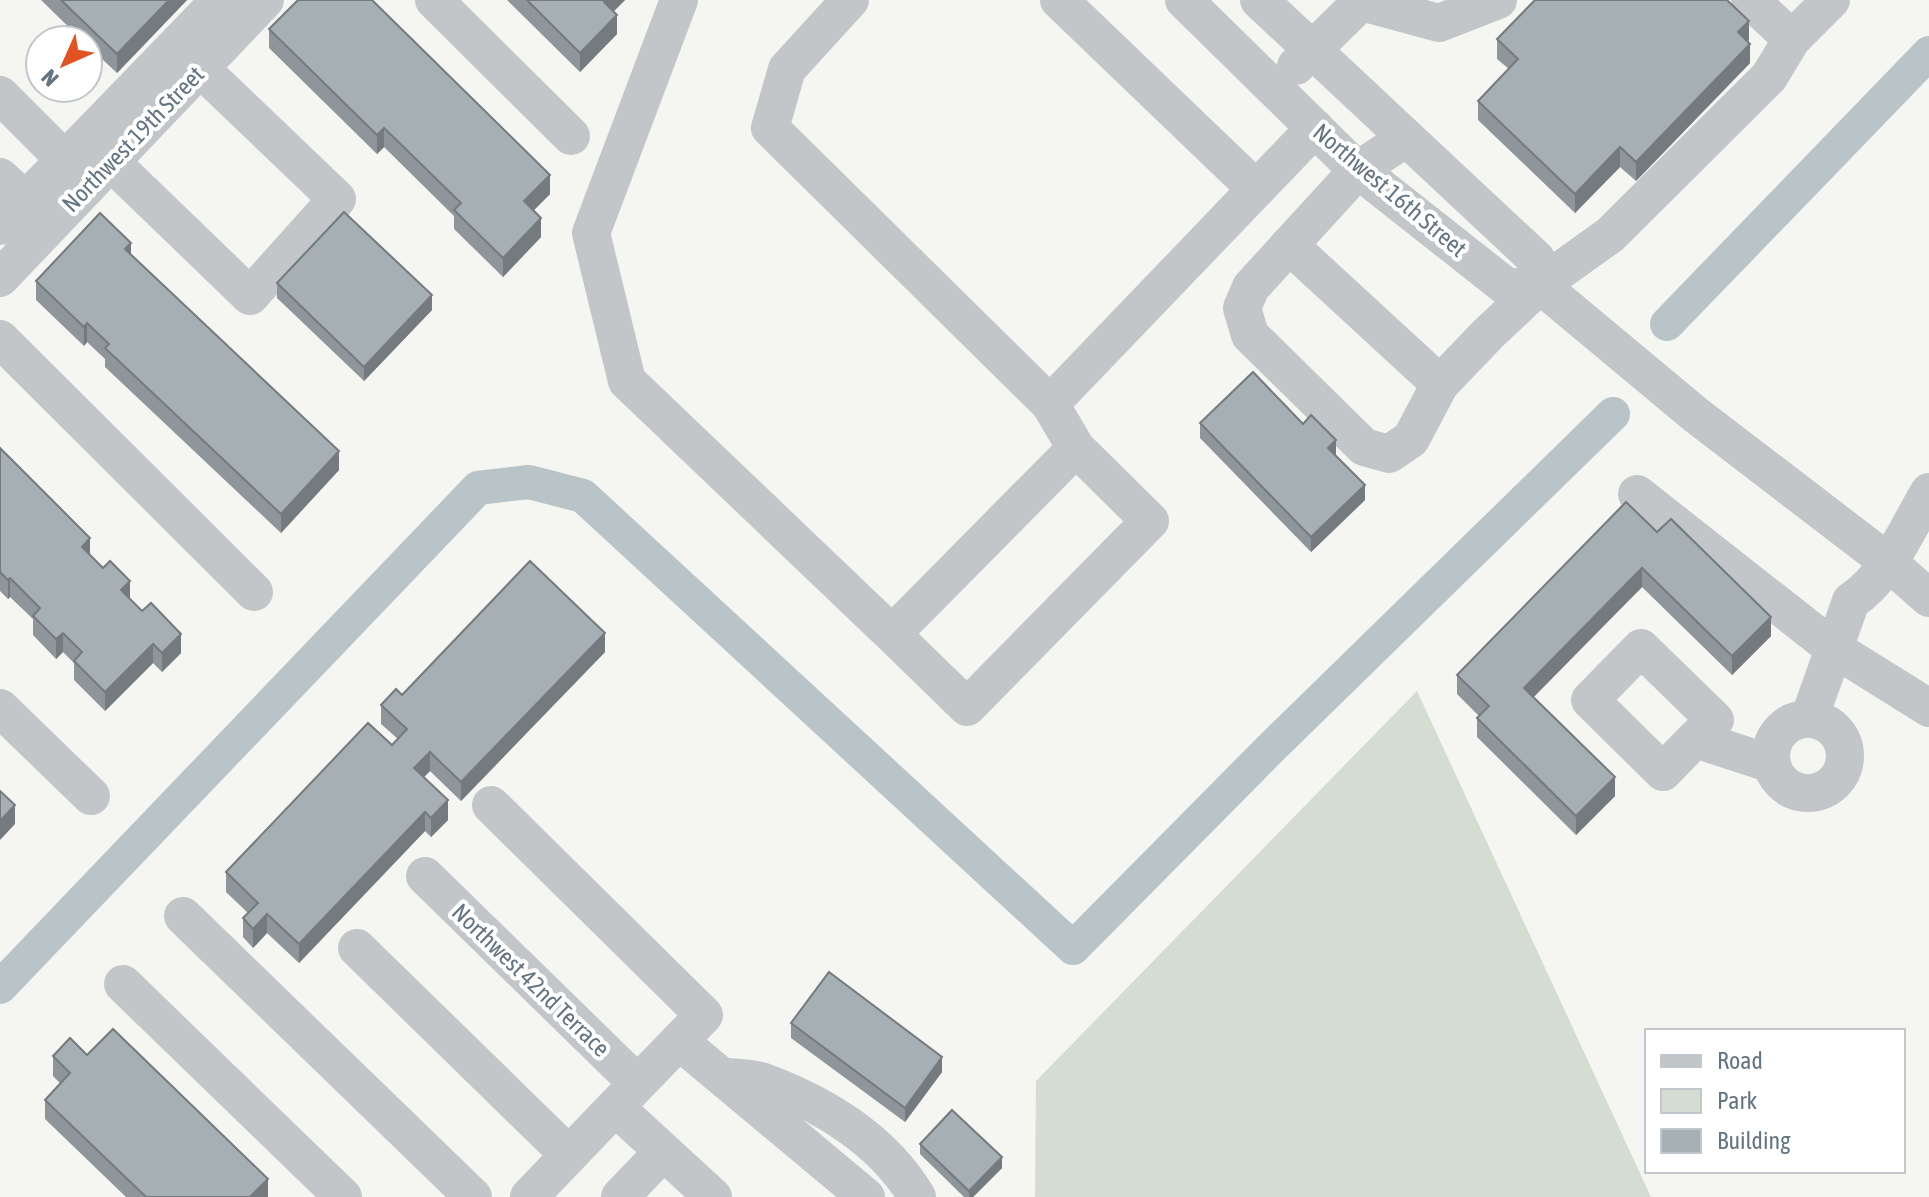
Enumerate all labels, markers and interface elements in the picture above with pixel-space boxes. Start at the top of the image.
north arrow [24,24,104,104]
street label: Northwest 19th Street [57,61,209,217]
text: N [36,64,64,92]
street label: Northwest 16th Street [1308,118,1472,262]
street label: Northwest 42nd Terrace [447,898,615,1062]
legend [1645,1029,1905,1173]
text: Road [1717,1047,1763,1074]
text: Park [1717,1087,1758,1114]
text: Building [1717,1127,1791,1154]

